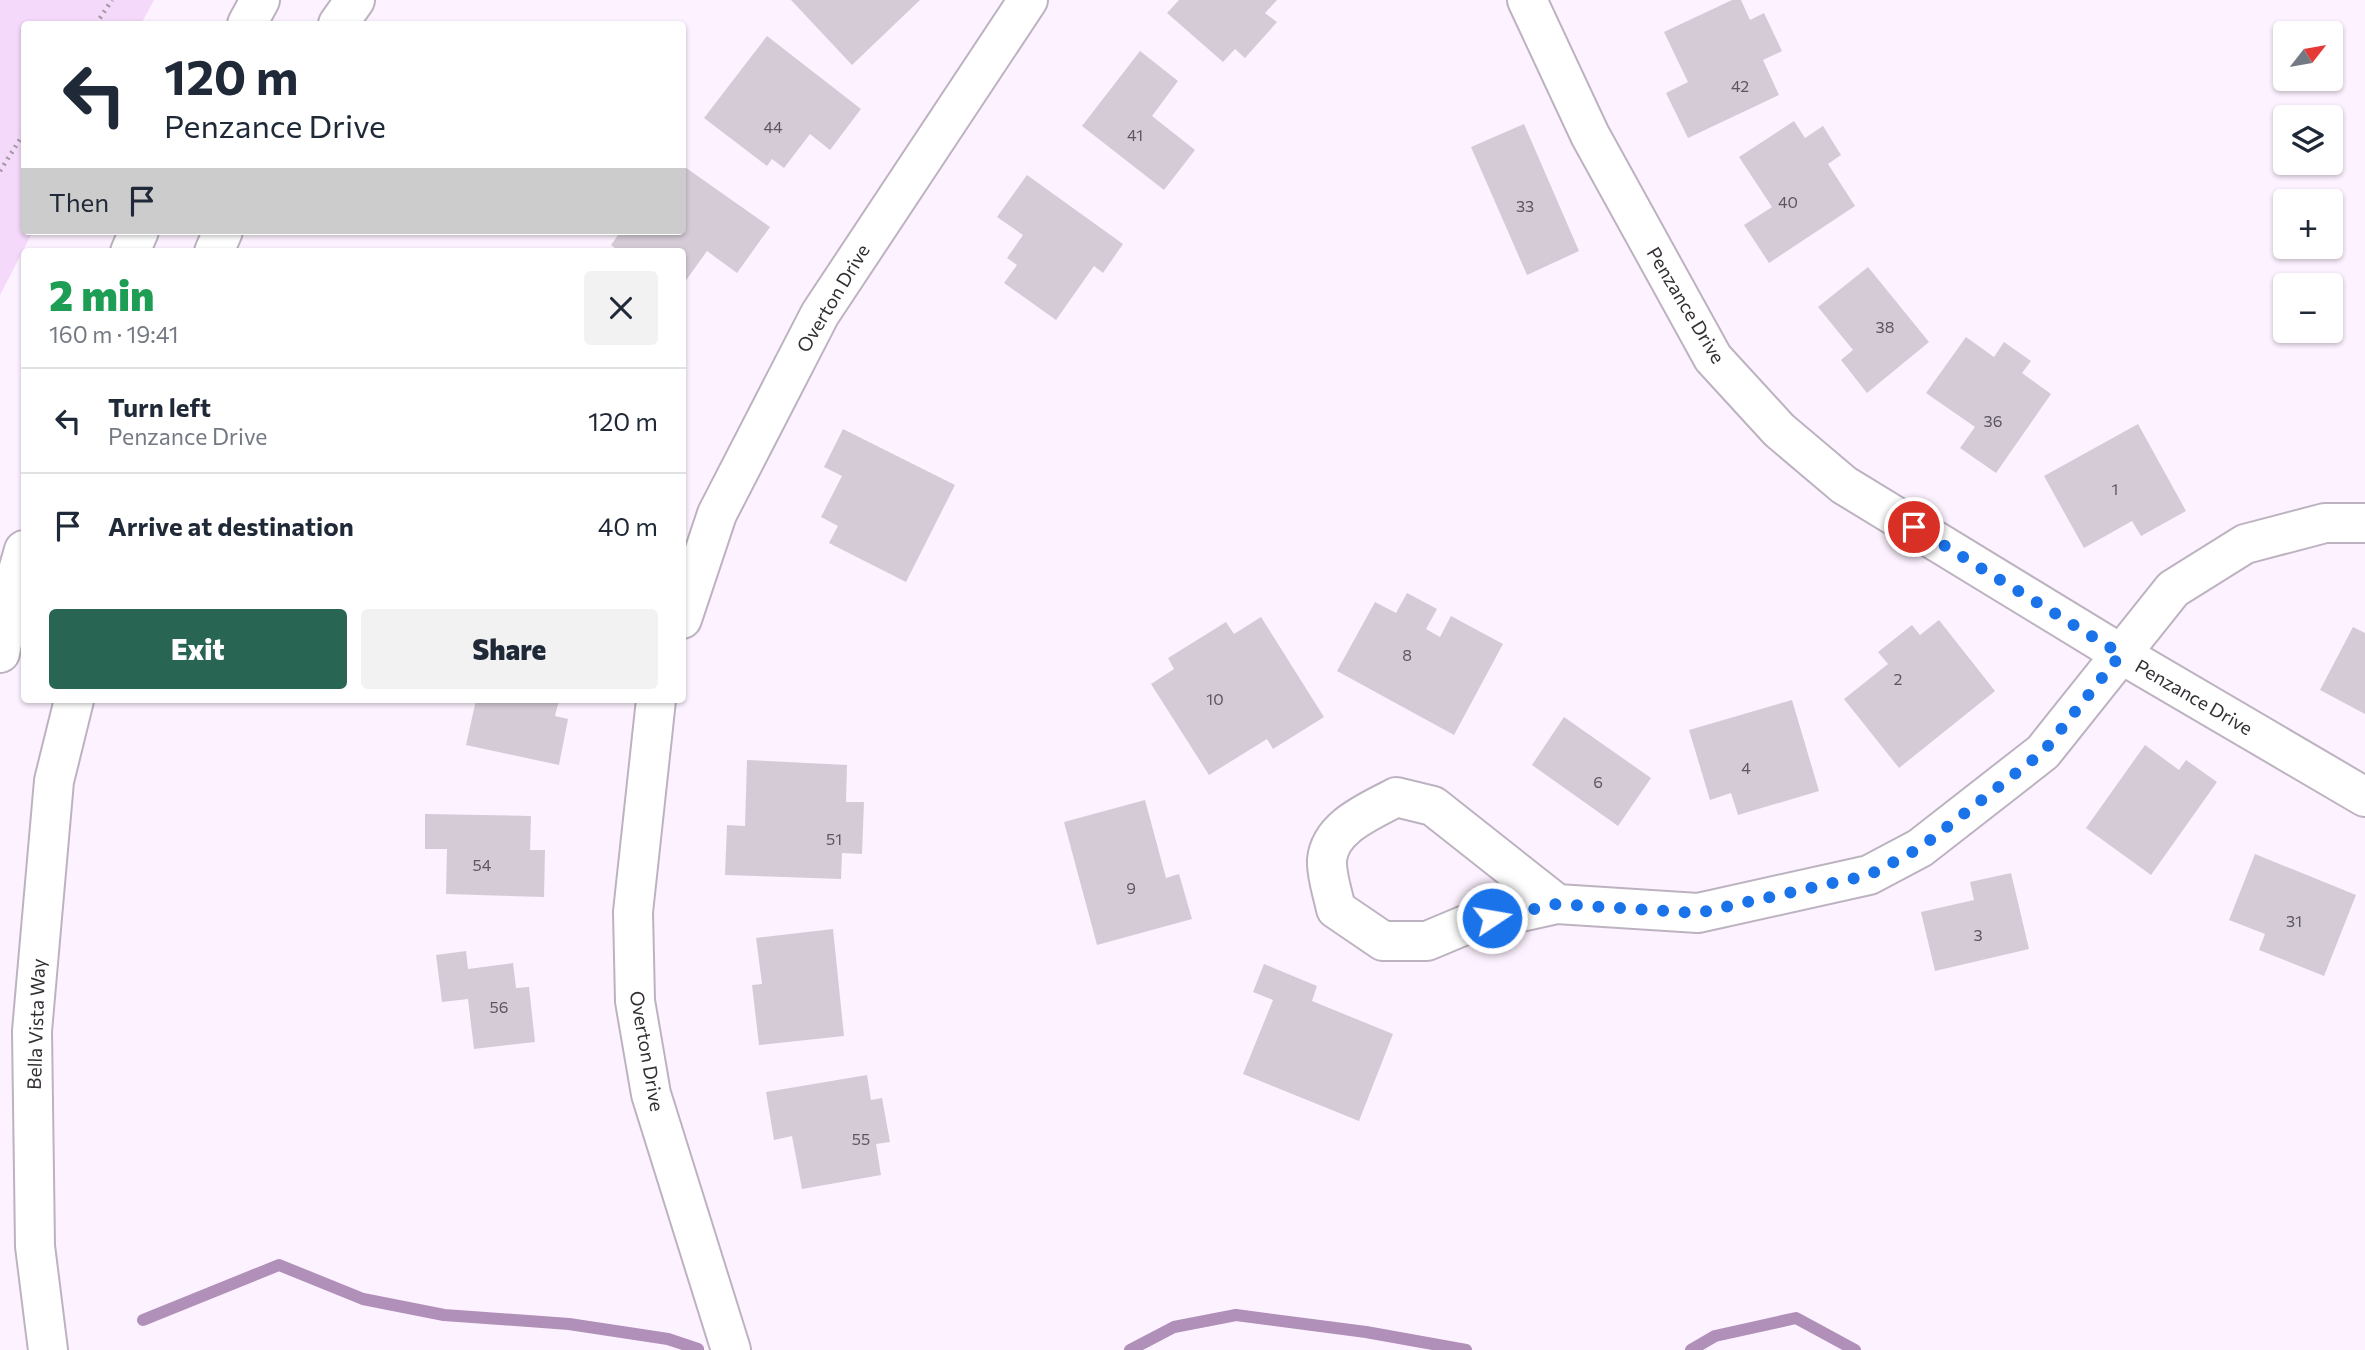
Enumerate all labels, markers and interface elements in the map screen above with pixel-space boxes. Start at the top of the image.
north arrow [2273,21,2343,91]
map controls [2273,21,2343,343]
text: 120 m [164,45,298,105]
icon: left [49,49,140,140]
house number: 42 [1731,76,1749,95]
text: Penzance Drive [164,105,386,145]
button: layers [2273,105,2343,175]
house number: 44 [763,117,783,136]
house number: 41 [1127,125,1143,144]
icon: arrive [123,182,161,220]
text: Then [49,186,109,217]
button: + [2273,189,2343,259]
house number: 40 [1778,192,1798,211]
house number: 33 [1516,196,1534,215]
street label: Overton Drive [791,240,874,356]
street label: Penzance Drive [1643,242,1730,367]
text: 2 min [49,268,155,320]
button: close [584,271,658,345]
button: − [2273,273,2343,343]
house number: 38 [1876,317,1894,336]
text: 160 m · 19:41 [49,320,179,348]
text: Turn left [108,391,211,422]
icon: left [49,402,87,440]
text: 120 m [588,405,658,436]
house number: 36 [1984,411,2002,430]
text: Penzance Drive [108,422,267,450]
house number: 1 [2112,479,2118,498]
pin [1884,497,1944,557]
icon: arrive [49,507,87,545]
icon: arrive [1895,508,1933,546]
text: Arrive at destination [108,510,354,541]
text: 40 m [598,510,658,541]
button: Exit [49,609,347,689]
button: Share [361,609,658,689]
house number: 8 [1402,645,1412,664]
street label: Penzance Drive [2131,654,2257,739]
house number: 2 [1894,669,1903,688]
house number: 10 [1206,689,1224,708]
house number: 4 [1741,758,1751,777]
house number: 6 [1593,772,1603,791]
house number: 51 [826,829,842,848]
house number: 54 [473,855,492,874]
house number: 9 [1126,878,1136,897]
position arrow [1455,881,1529,955]
house number: 31 [2286,911,2302,930]
house number: 3 [1973,925,1983,944]
street label: Bella Vista Way [22,958,49,1090]
street label: Overton Drive [626,989,669,1113]
house number: 56 [490,997,508,1016]
house number: 55 [852,1129,870,1148]

